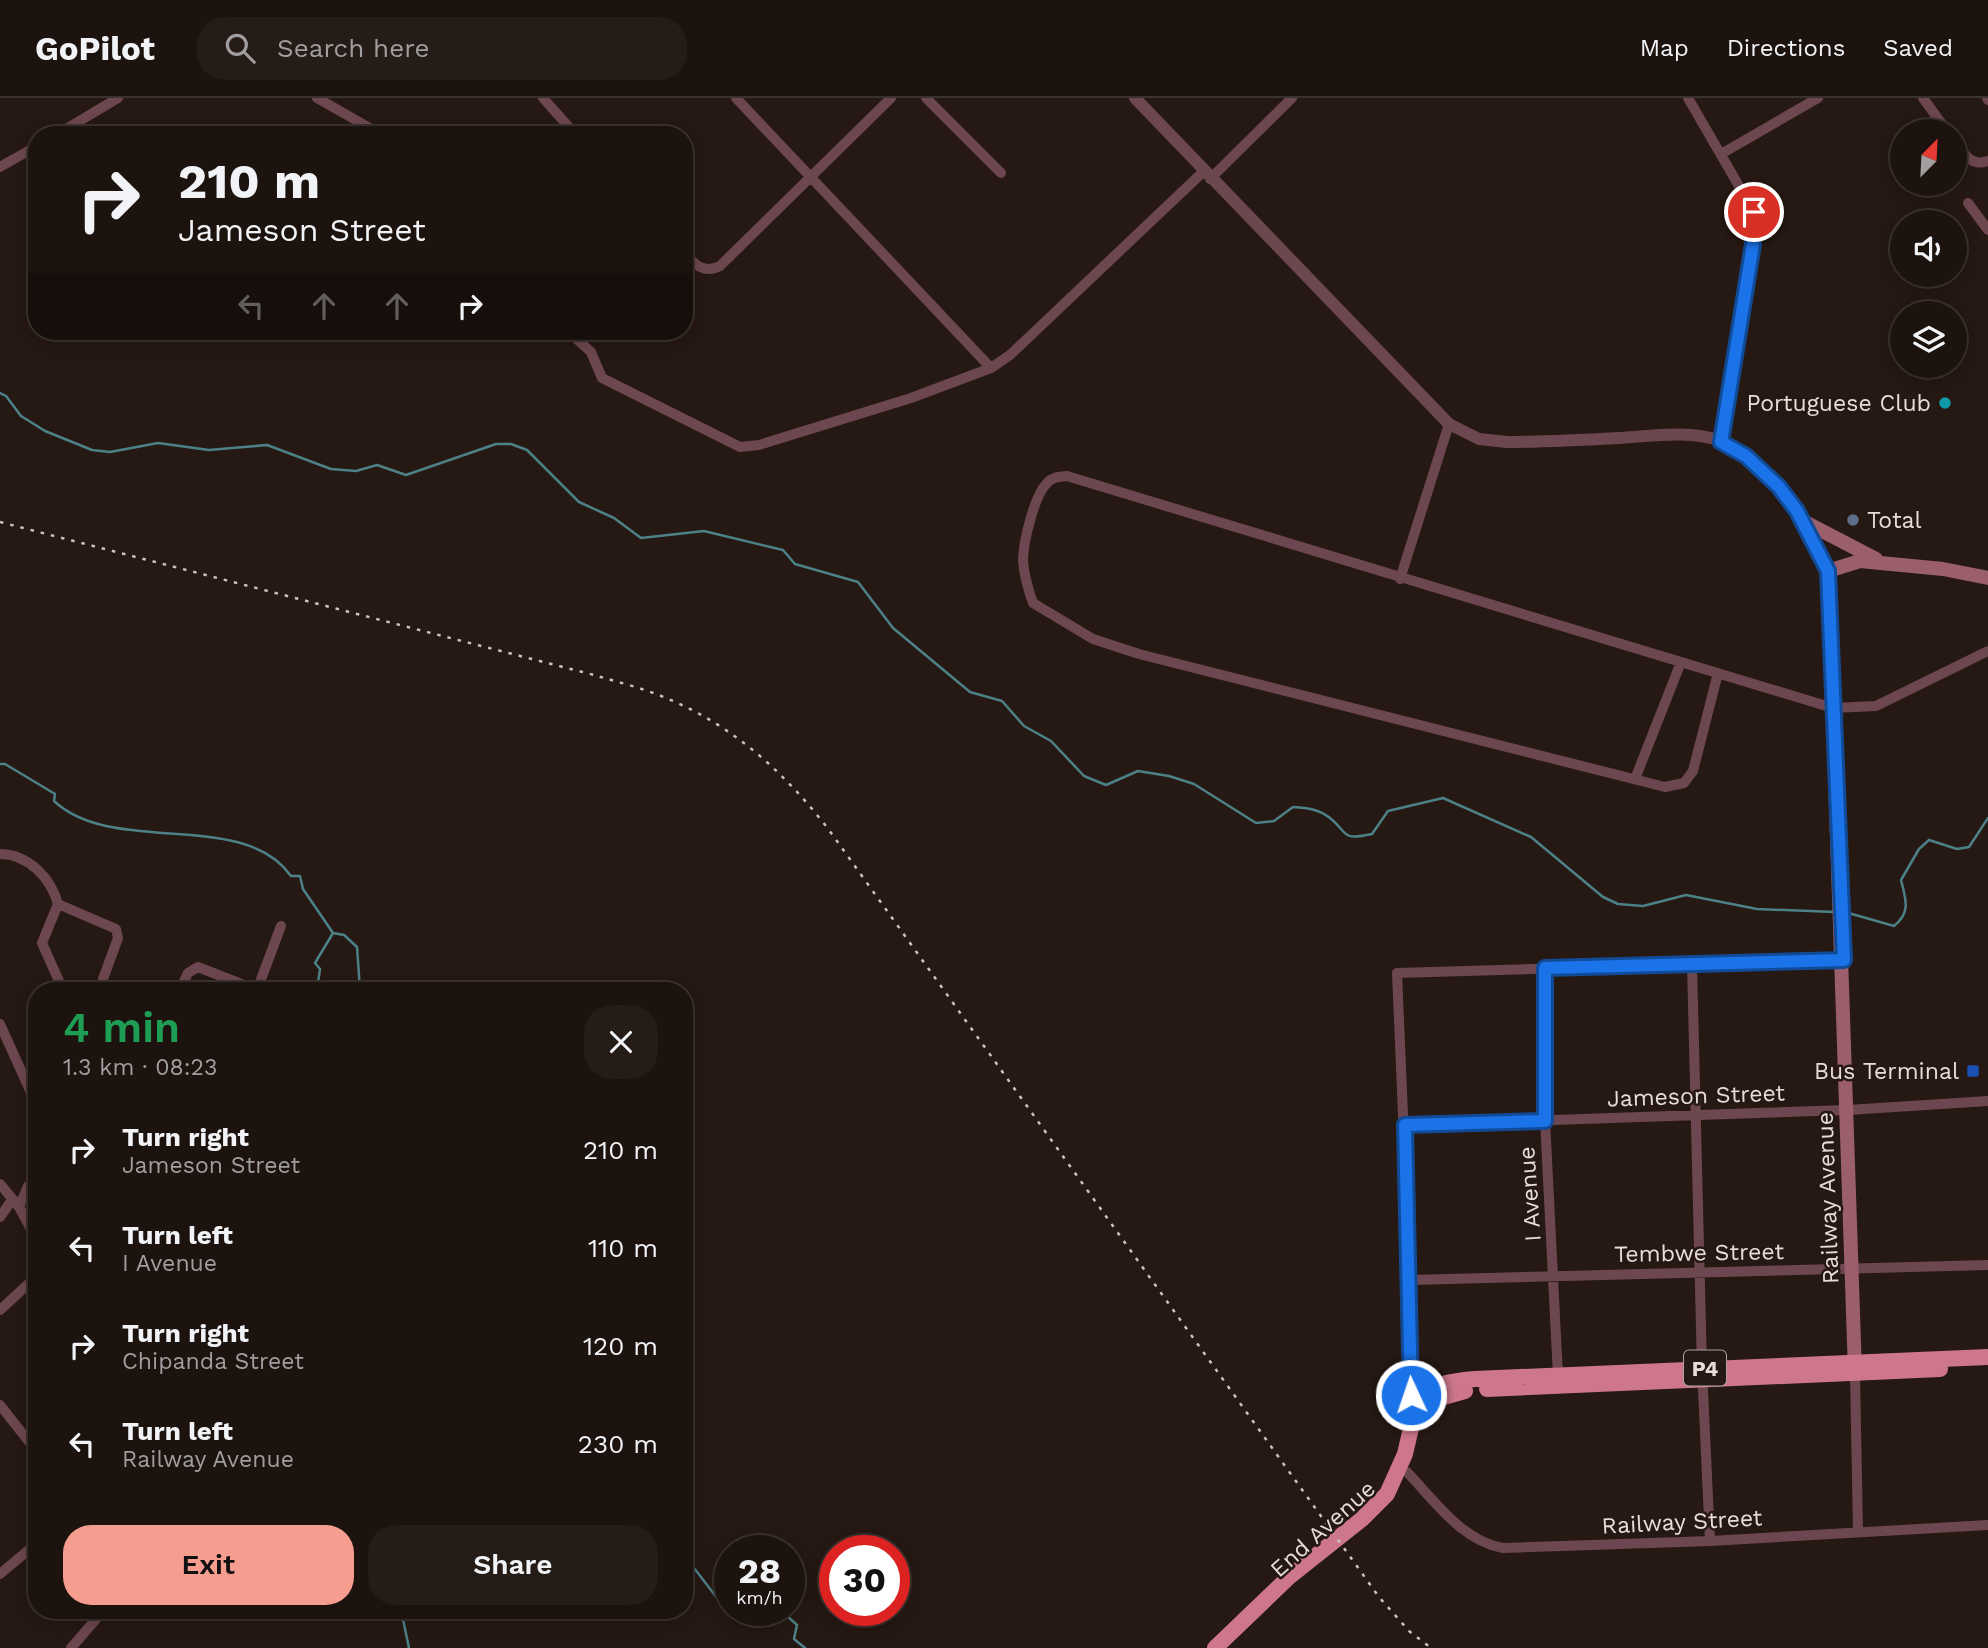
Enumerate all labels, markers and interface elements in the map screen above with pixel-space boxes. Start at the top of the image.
search box [197,17,687,80]
text: GoPilot [35,29,155,68]
icon: search [221,29,259,67]
text: Search here [277,33,429,63]
text: Map [1640,34,1689,62]
text: Directions [1727,34,1845,62]
text: Saved [1883,34,1953,62]
north arrow [1890,119,1967,196]
map controls [1890,119,1967,378]
text: 210 m [178,152,320,210]
icon: right [63,154,154,245]
pin [1724,182,1784,242]
icon: arrive [1735,193,1773,231]
button: sound [1890,210,1967,287]
text: Jameson Street [178,211,426,249]
icon: left [232,287,270,325]
icon: ahead [305,287,343,325]
icon: ahead [378,287,416,325]
icon: right [451,287,489,325]
button: layers [1890,301,1967,378]
place label: Portuguese Club [1746,390,1931,417]
marker: Portuguese Club [1937,395,1953,411]
place label: Total [1867,507,1922,534]
marker: Total [1845,512,1861,528]
text: 4 min [63,1003,180,1052]
button: close [584,1005,658,1079]
text: 1.3 km · 08:23 [63,1054,217,1081]
place label: Bus Terminal [1814,1058,1959,1085]
marker: Bus Terminal [1965,1063,1981,1079]
street label: Jameson Street [1607,1079,1786,1113]
street label: Railway Avenue [1812,1112,1844,1284]
text: Turn right [122,1122,249,1152]
icon: right [63,1131,101,1169]
text: 210 m [583,1135,658,1165]
street label: I Avenue [1513,1146,1547,1242]
text: Jameson Street [122,1152,300,1179]
text: Turn left [122,1220,233,1250]
icon: left [63,1229,101,1267]
text: 110 m [588,1233,658,1263]
street label: Tembwe Street [1614,1238,1784,1268]
text: I Avenue [122,1250,217,1277]
text: Turn right [122,1318,249,1348]
icon: right [63,1327,101,1365]
text: 120 m [583,1331,658,1361]
text: Chipanda Street [122,1348,304,1375]
road number: P4 [1684,1350,1726,1386]
position arrow [1374,1358,1448,1432]
text: Turn left [122,1416,233,1446]
icon: left [63,1425,101,1463]
text: 230 m [578,1429,658,1459]
text: Railway Avenue [122,1446,294,1473]
street label: End Avenue [1265,1475,1381,1583]
street label: Railway Street [1601,1504,1763,1540]
button: Exit [63,1525,354,1605]
button: Share [368,1525,658,1605]
speed limit sign: 30 [819,1535,910,1626]
text: 28 [738,1550,781,1592]
text: km/h [736,1587,783,1608]

